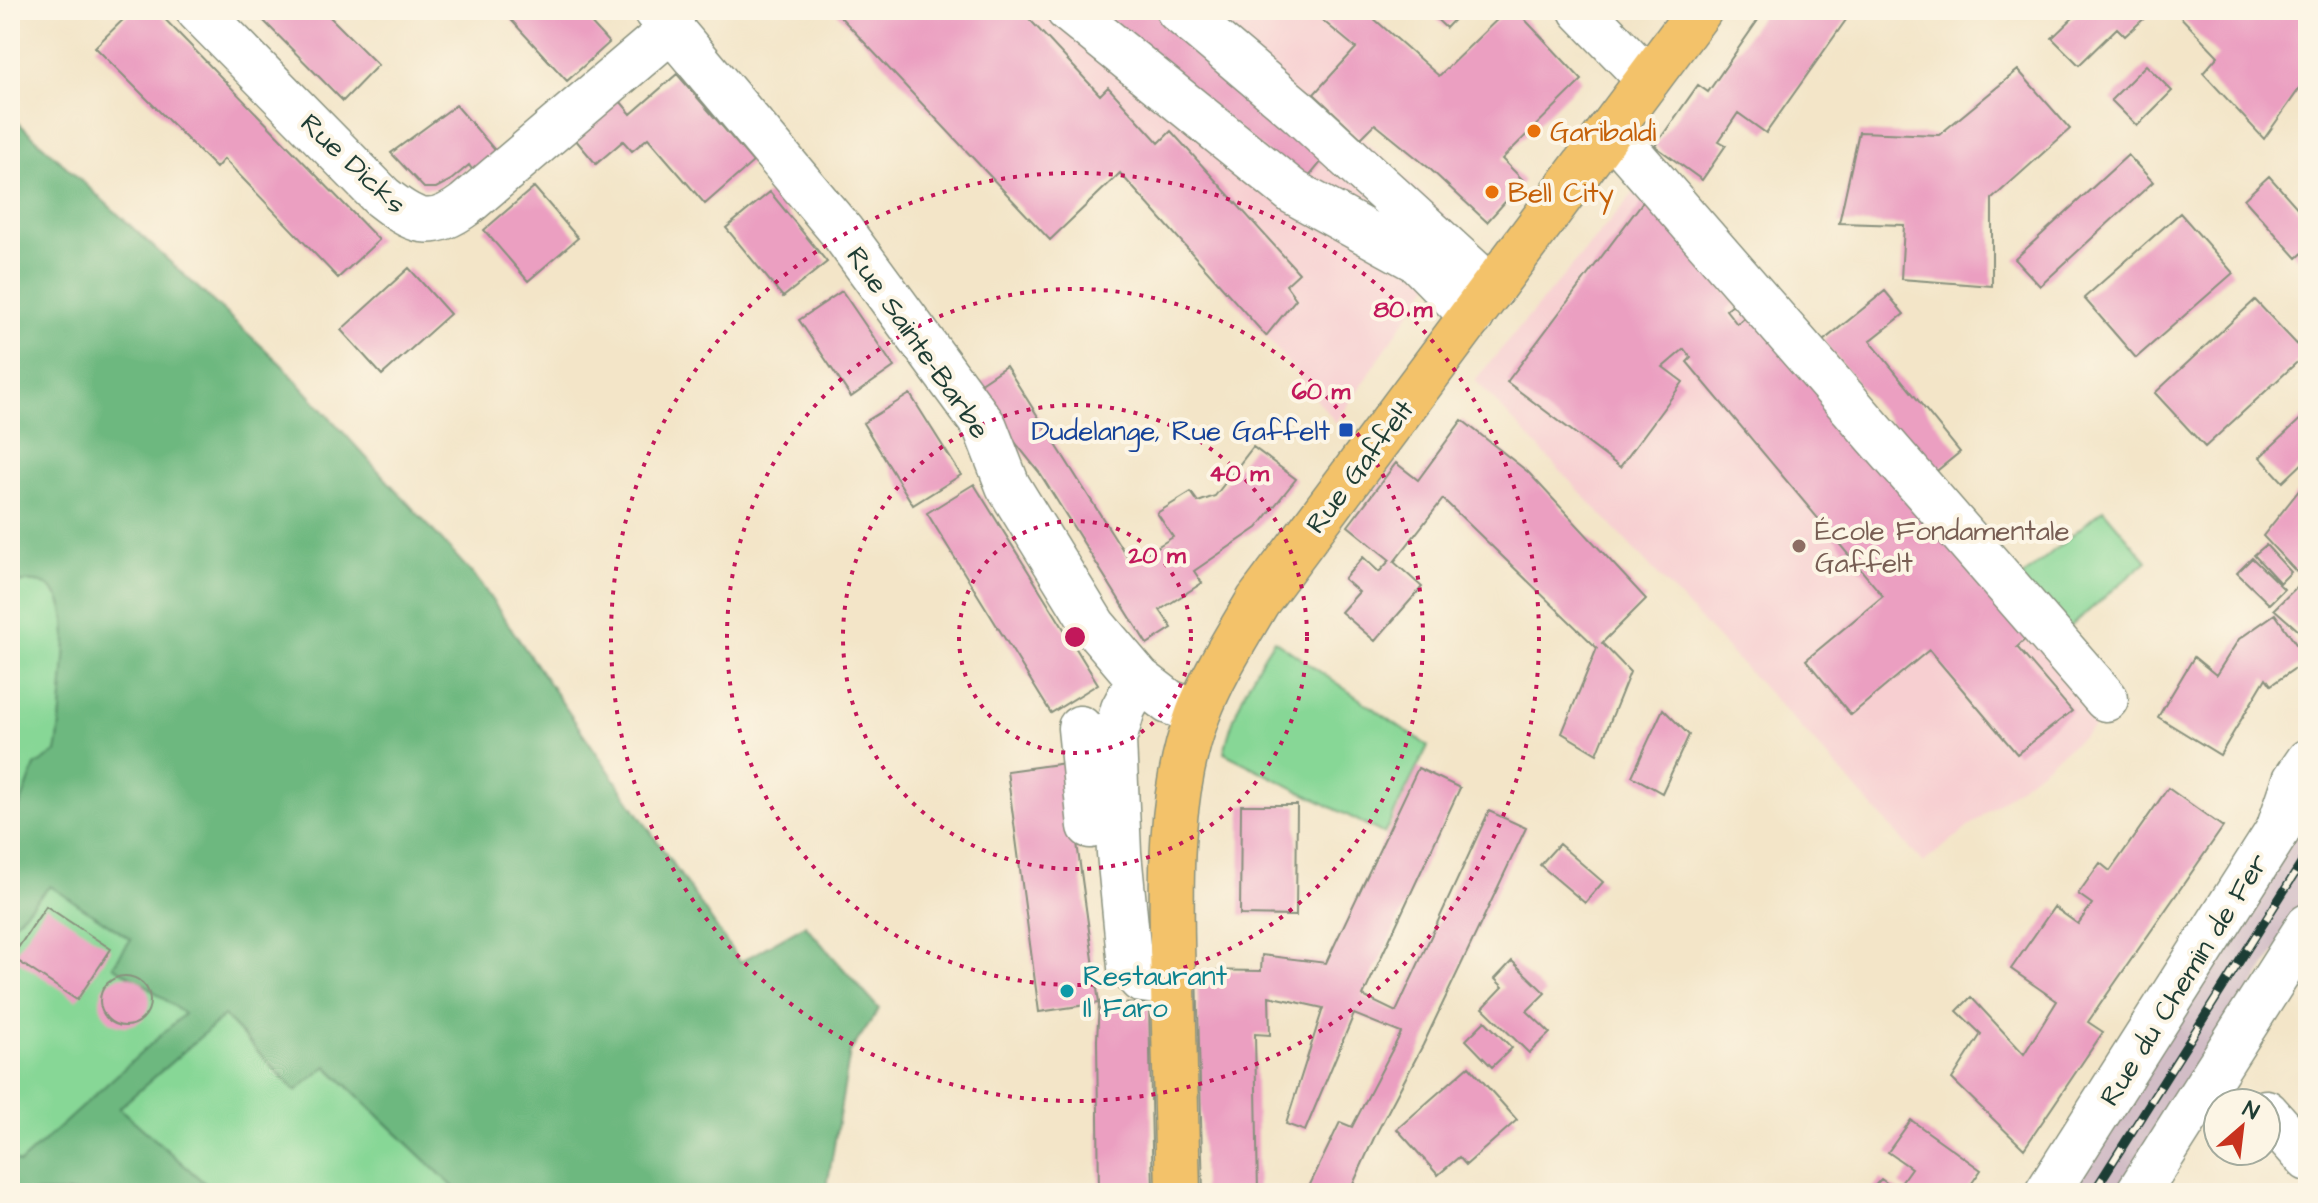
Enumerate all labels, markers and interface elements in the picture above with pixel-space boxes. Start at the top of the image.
street label: Rue Dicks [291,105,415,223]
place label: Garibaldi [1550,113,1656,152]
marker: Garibaldi [1525,122,1543,140]
place label: Bell City [1508,174,1614,215]
marker: Bell City [1483,183,1501,201]
street label: Rue Sainte-Barbe [837,239,999,447]
text: 80 m [1374,293,1433,327]
text: 60 m [1292,375,1351,409]
street label: Rue Gaffelt [1297,391,1424,542]
place label: Dudelange, Rue Gaffelt [1031,412,1331,452]
marker: Dudelange, Rue Gaffelt [1337,421,1355,439]
text: 40 m [1209,457,1269,491]
place label: École Fondamentale Gaffelt [1815,512,2070,583]
marker: École Fondamentale Gaffelt [1790,537,1808,555]
text: 20 m [1127,539,1186,573]
centre of rings [1061,623,1089,651]
street label: Rue du Chemin de Fer [2091,846,2278,1114]
place label: Restaurant Il Faro [1083,957,1228,1028]
marker: Restaurant Il Faro [1058,982,1076,1000]
north arrow [2202,1087,2282,1167]
text: N [2237,1094,2264,1128]

